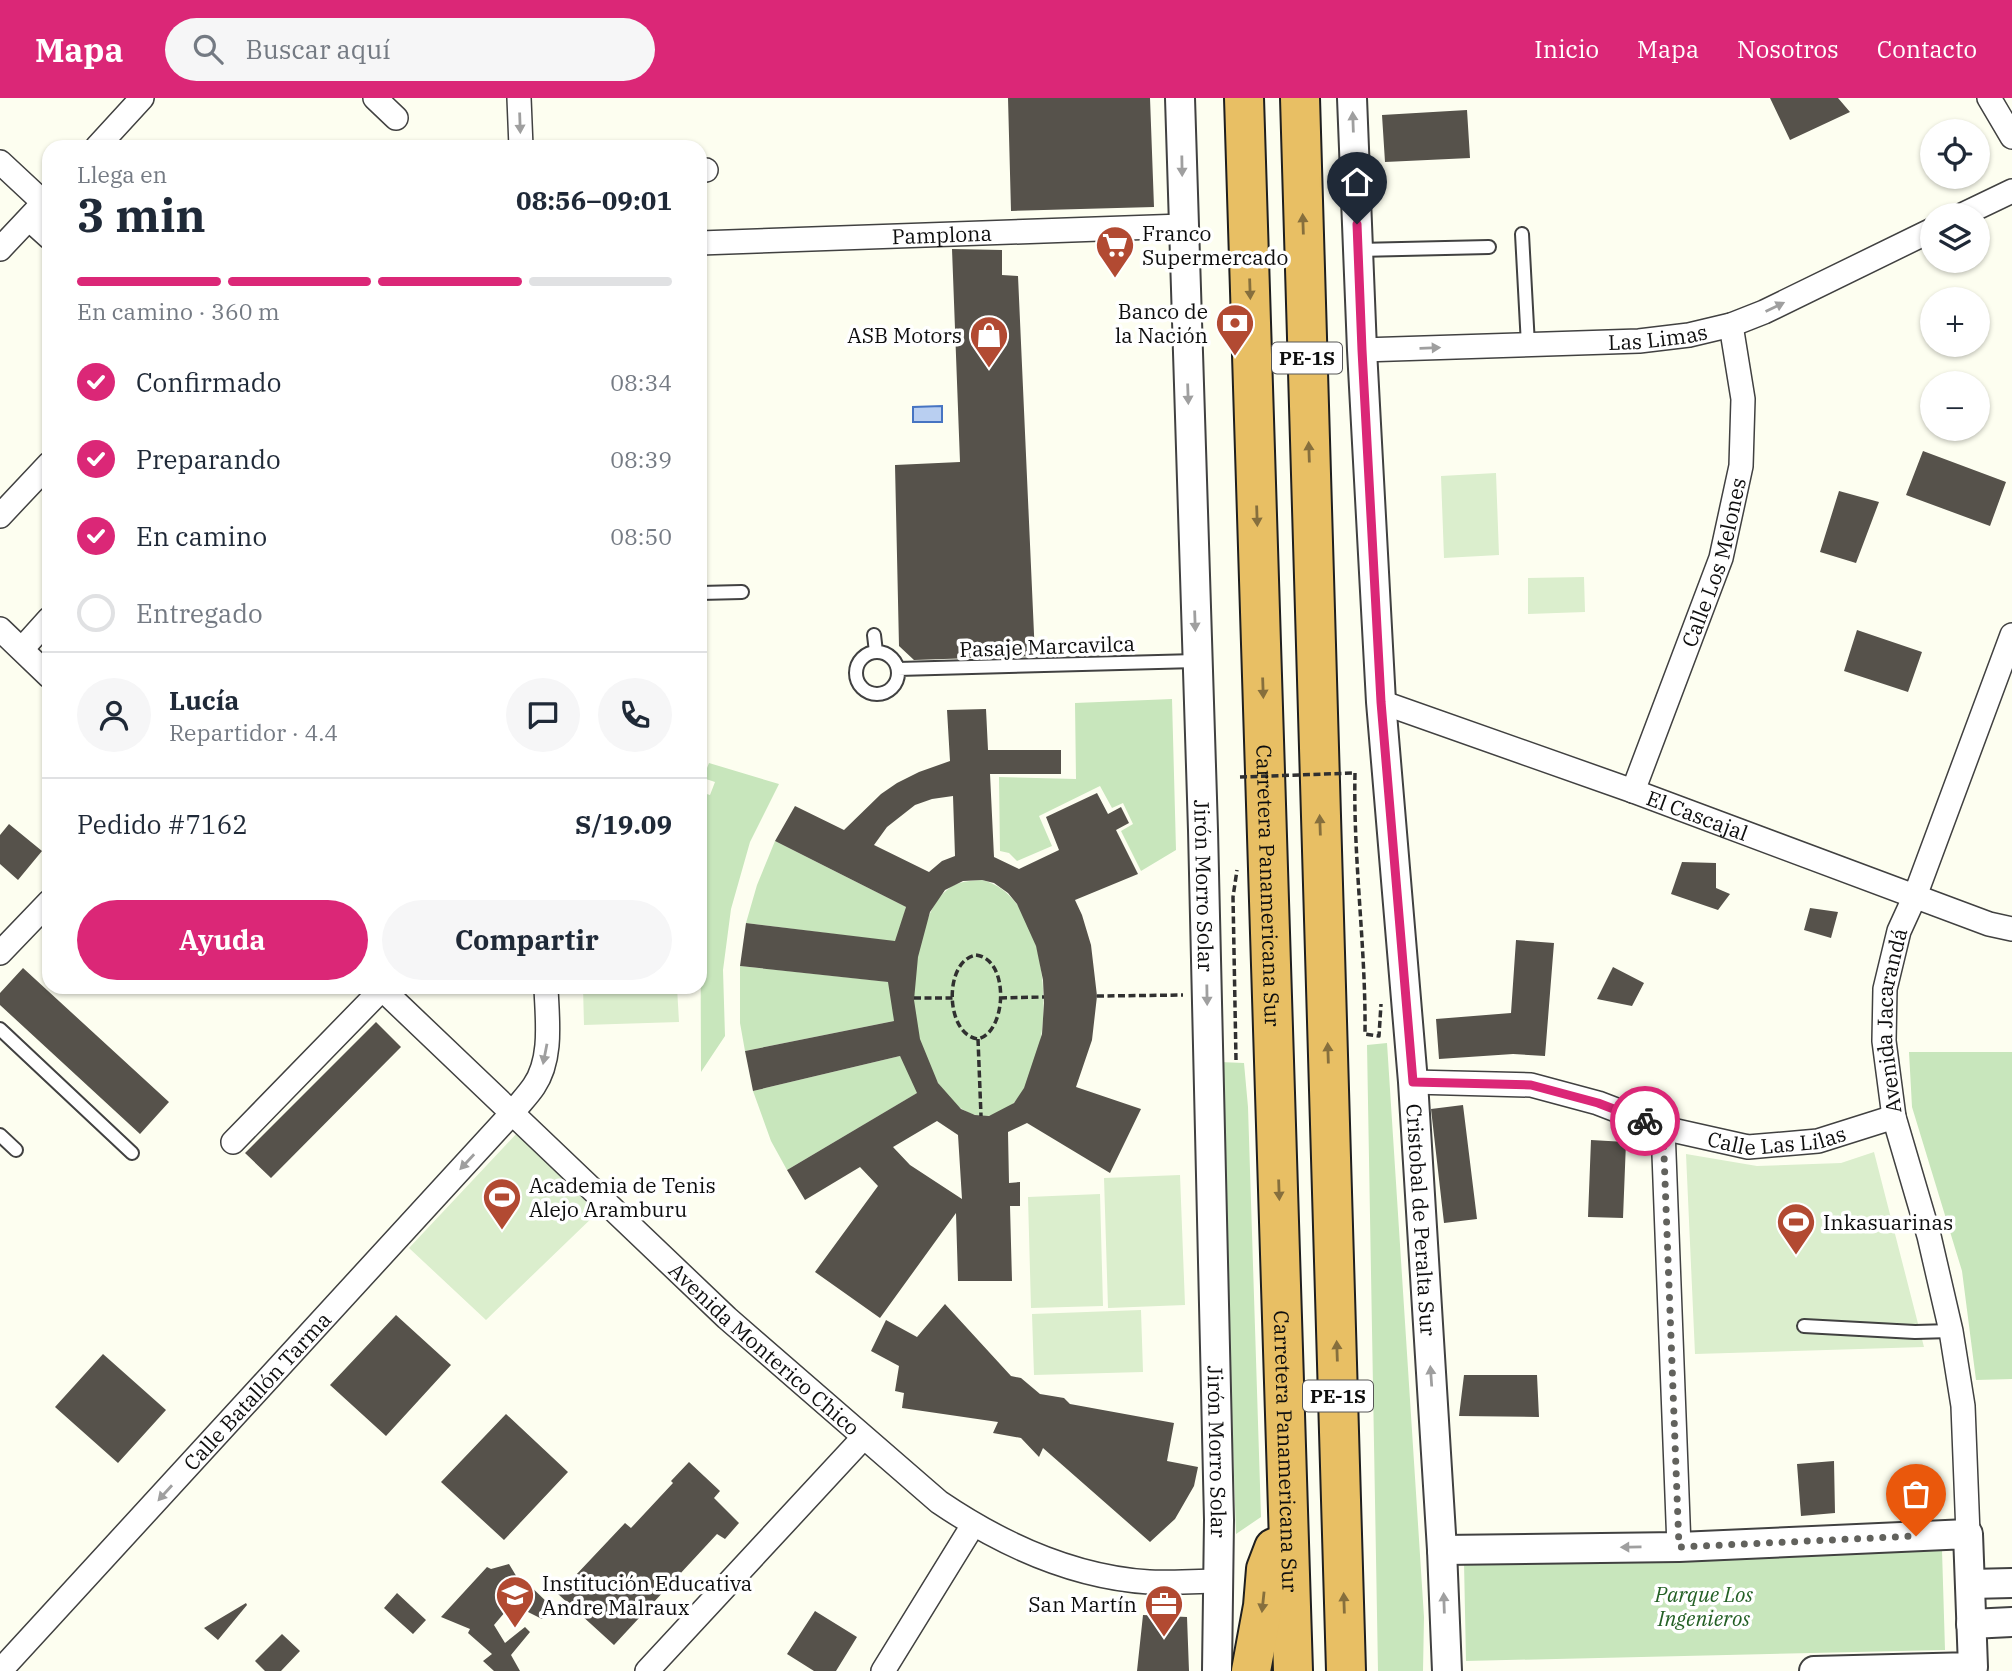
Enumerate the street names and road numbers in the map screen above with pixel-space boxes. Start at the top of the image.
street label: Pamplona [891,219,992,250]
street label: Las Limas [1607,317,1710,356]
road number: PE-1S [1272,342,1342,374]
street label: Calle Los Melones [1675,475,1752,651]
street label: Pasaje Marcavilca [959,629,1135,663]
street label: Carretera Panamericana Sur [1250,744,1287,1028]
street label: El Cascajal [1643,783,1752,847]
street label: Jirón Morro Solar [1188,799,1220,973]
street label: Avenida Jacarandá [1870,925,1913,1115]
street label: Cristobal de Peralta Sur [1400,1103,1443,1337]
street label: Calle Las Lilas [1705,1119,1849,1161]
street label: Avenida Monterico Chico [663,1256,866,1441]
street label: Calle Batallón Tarma [177,1306,337,1476]
street label: Carretera Panamericana Sur [1268,1310,1305,1593]
street label: Jirón Morro Solar [1201,1365,1233,1539]
road number: PE-1S [1303,1380,1373,1412]

